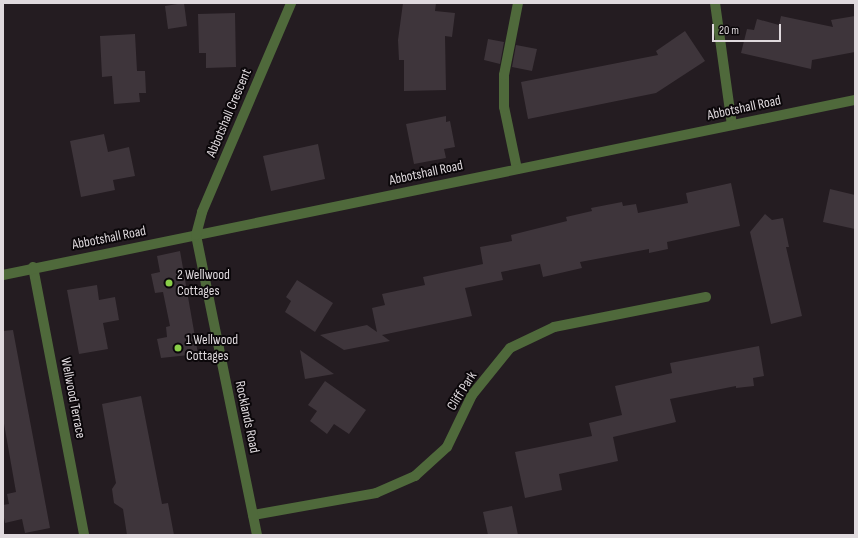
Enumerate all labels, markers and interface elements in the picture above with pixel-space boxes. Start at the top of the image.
scale bar [714,16,783,42]
text: 20 m [719,23,739,38]
street label: Abbotshall Crescent [203,66,255,160]
street label: Abbotshall Road [706,92,782,124]
street label: Abbotshall Road [388,157,464,189]
street label: Abbotshall Road [71,223,147,253]
place label: 2 Wellwood Cottages [177,267,230,300]
marker: 2 Wellwood Cottages [164,278,174,288]
place label: 1 Wellwood Cottages [186,332,238,364]
marker: 1 Wellwood Cottages [173,343,183,353]
street label: Wellwood Terrace [57,356,89,440]
street label: Cliff Park [443,368,481,414]
street label: Rocklands Road [231,379,263,455]

